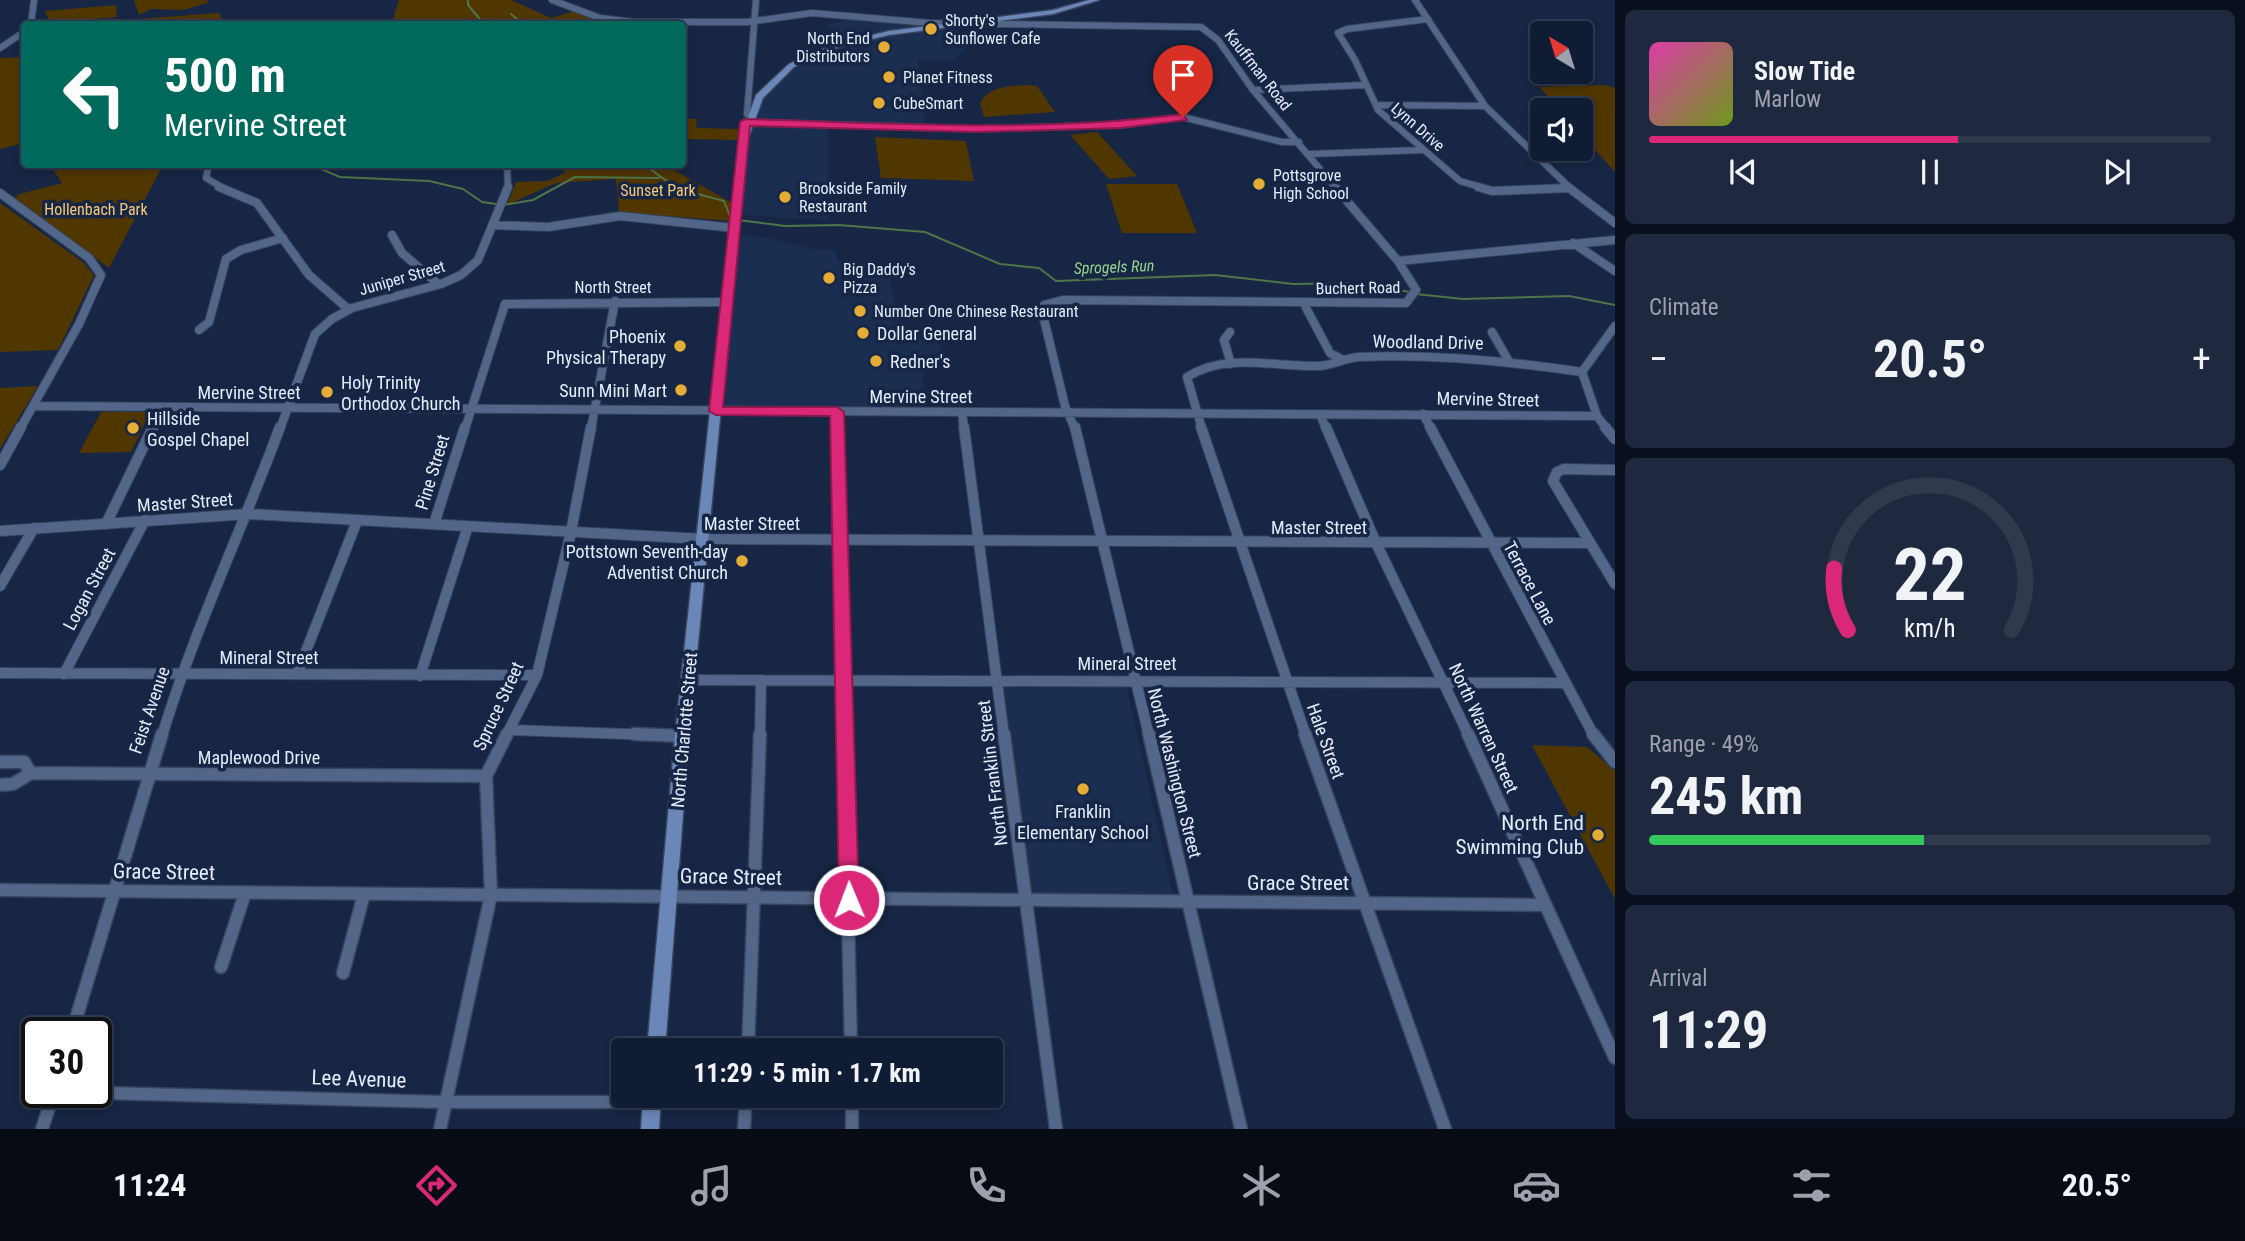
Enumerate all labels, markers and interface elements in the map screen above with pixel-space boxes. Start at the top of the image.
place label: Shorty's Sunflower Cafe [945,11,1040,48]
marker: Shorty's Sunflower Cafe [923,21,939,37]
north arrow [1530,21,1592,84]
map controls [1530,21,1593,161]
street label: Kauffman Road [1220,26,1296,114]
place label: North End Distributors [796,29,870,66]
marker: North End Distributors [876,39,892,55]
pin [1153,45,1213,117]
text: 500 m [164,47,286,104]
icon: left [49,49,140,140]
icon: arrive [1164,56,1202,94]
text: Slow Tide [1754,56,1855,86]
place label: Planet Fitness [903,68,993,87]
marker: Planet Fitness [881,69,897,85]
text: Marlow [1754,86,1821,113]
place label: CubeSmart [893,94,963,113]
marker: CubeSmart [871,95,887,111]
button: sound [1530,98,1593,161]
street label: Lynn Drive [1387,99,1449,155]
text: Mervine Street [164,106,347,144]
icon: previous [1724,153,1762,191]
icon: pause [1911,153,1949,191]
icon: next [2098,153,2136,191]
place label: Pottsgrove High School [1273,166,1349,203]
marker: Pottsgrove High School [1251,176,1267,192]
place label: Brookside Family Restaurant [799,179,907,216]
park label: Sunset Park [620,181,697,200]
marker: Brookside Family Restaurant [777,189,793,205]
park label: Hollenbach Park [44,200,149,219]
water label: Sprogels Run [1073,256,1155,278]
street label: Juniper Street [357,257,447,299]
place label: Big Daddy's Pizza [843,260,916,297]
marker: Big Daddy's Pizza [821,270,837,286]
street label: North Street [575,278,652,297]
street label: Buchert Road [1315,278,1401,298]
text: Climate [1649,294,1719,321]
place label: Number One Chinese Restaurant [874,302,1079,321]
marker: Number One Chinese Restaurant [852,303,868,319]
place label: Dollar General [877,323,977,344]
marker: Dollar General [855,325,871,341]
place label: Phoenix Physical Therapy [546,326,666,368]
text: 20.5° [1873,329,1987,390]
street label: Woodland Drive [1372,331,1484,353]
text: − [1649,337,1668,381]
text: + [2192,337,2211,381]
marker: Phoenix Physical Therapy [672,338,688,354]
place label: Redner's [890,351,950,372]
marker: Redner's [868,353,884,369]
place label: Holy Trinity Orthodox Church [341,372,461,414]
place label: Sunn Mini Mart [559,380,667,401]
street label: Mervine Street [198,382,300,403]
marker: Sunn Mini Mart [673,382,689,398]
marker: Holy Trinity Orthodox Church [319,384,335,400]
street label: Mervine Street [870,386,972,407]
street label: Mervine Street [1436,388,1540,410]
place label: Hillside Gospel Chapel [147,408,249,450]
marker: Hillside Gospel Chapel [125,420,141,436]
street label: Pine Street [411,432,453,512]
street label: Master Street [136,488,234,516]
street label: Master Street [704,513,800,534]
street label: Master Street [1271,517,1367,538]
text: 22 [1893,533,1967,619]
street label: Terrace Lane [1499,538,1561,628]
place label: Pottstown Seventh-day Adventist Church [566,541,728,583]
street label: Logan Street [59,544,119,634]
marker: Pottstown Seventh-day Adventist Church [734,553,750,569]
text: km/h [1904,614,1956,643]
street label: Mineral Street [219,647,319,668]
street label: North Charlotte Street [667,651,701,809]
street label: Mineral Street [1077,653,1177,674]
street label: Spruce Street [468,658,528,754]
street label: North Warren Street [1445,660,1523,796]
street label: Feist Avenue [124,664,174,756]
street label: North Washington Street [1144,686,1206,860]
street label: North Franklin Street [973,699,1011,847]
street label: Hale Street [1303,700,1349,782]
text: Range · 49% [1649,731,1759,758]
street label: Maplewood Drive [198,747,320,768]
text: 245 km [1649,766,1803,827]
marker: Franklin Elementary School [1075,781,1091,797]
place label: Franklin Elementary School [1017,801,1149,843]
place label: North End Swimming Club [1456,811,1584,859]
marker: North End Swimming Club [1590,827,1606,843]
street label: Grace Street [113,859,215,885]
position arrow [812,863,886,937]
street label: Grace Street [680,864,782,890]
street label: Grace Street [1247,871,1349,895]
text: Arrival [1649,965,1708,992]
text: 11:29 [1649,1000,1768,1061]
speed limit sign: 30 [21,1017,112,1108]
text: 11:29 · 5 min · 1.7 km [693,1058,921,1088]
street label: Lee Avenue [311,1065,407,1093]
icon: directions [412,1161,461,1210]
icon: music [687,1161,736,1210]
icon: phone [962,1161,1011,1210]
icon: climate [1237,1161,1286,1210]
icon: car [1512,1161,1561,1210]
icon: filters [1787,1161,1836,1210]
text: 11:24 [113,1166,186,1204]
text: 20.5° [2062,1166,2132,1204]

